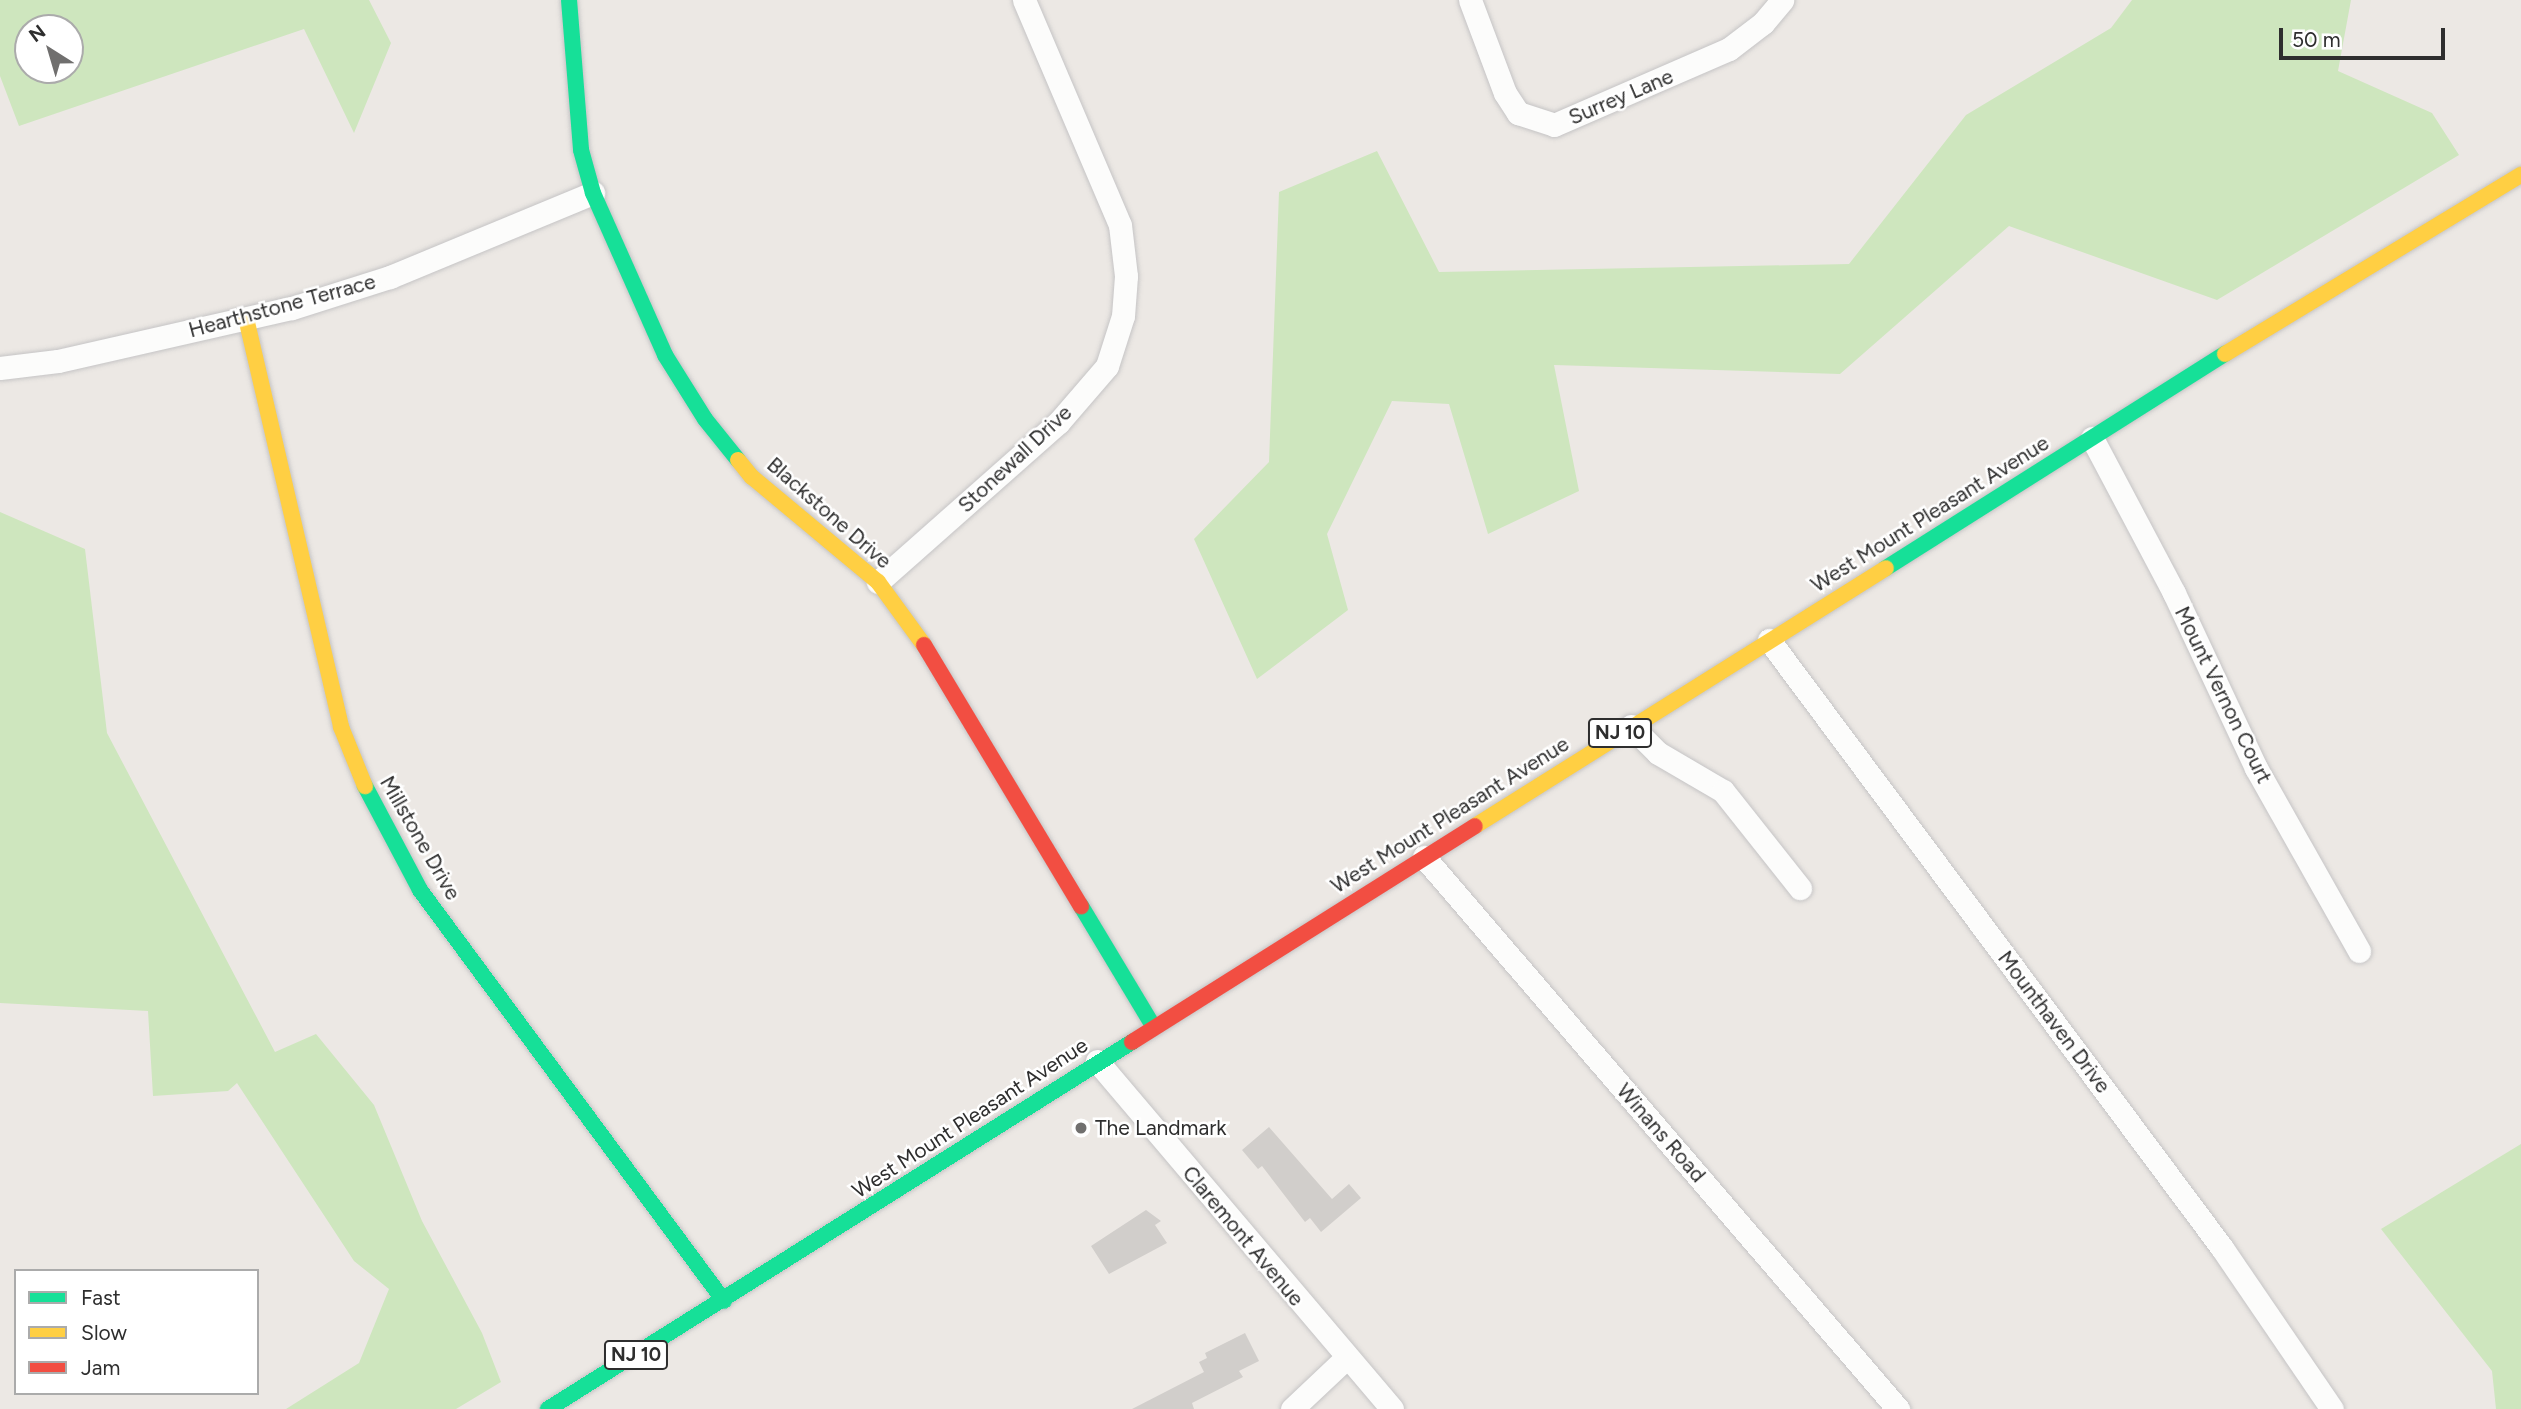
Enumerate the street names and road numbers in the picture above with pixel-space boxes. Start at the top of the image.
street label: Surrey Lane [1565,64,1677,130]
street label: Hearthstone Terrace [186,269,378,343]
street label: Stonewall Drive [953,400,1077,518]
street label: West Mount Pleasant Avenue [1807,430,2053,598]
street label: Blackstone Drive [762,452,896,574]
street label: Mount Vernon Court [2169,602,2277,788]
road number: NJ 10 [1587,718,1653,748]
street label: West Mount Pleasant Avenue [1327,731,1573,899]
street label: Millstone Drive [374,772,466,904]
street label: Mounthaven Drive [1992,946,2116,1098]
street label: West Mount Pleasant Avenue [848,1032,1092,1204]
street label: Winans Road [1611,1079,1711,1187]
street label: Claremont Avenue [1177,1161,1309,1311]
road number: NJ 10 [603,1340,669,1371]

